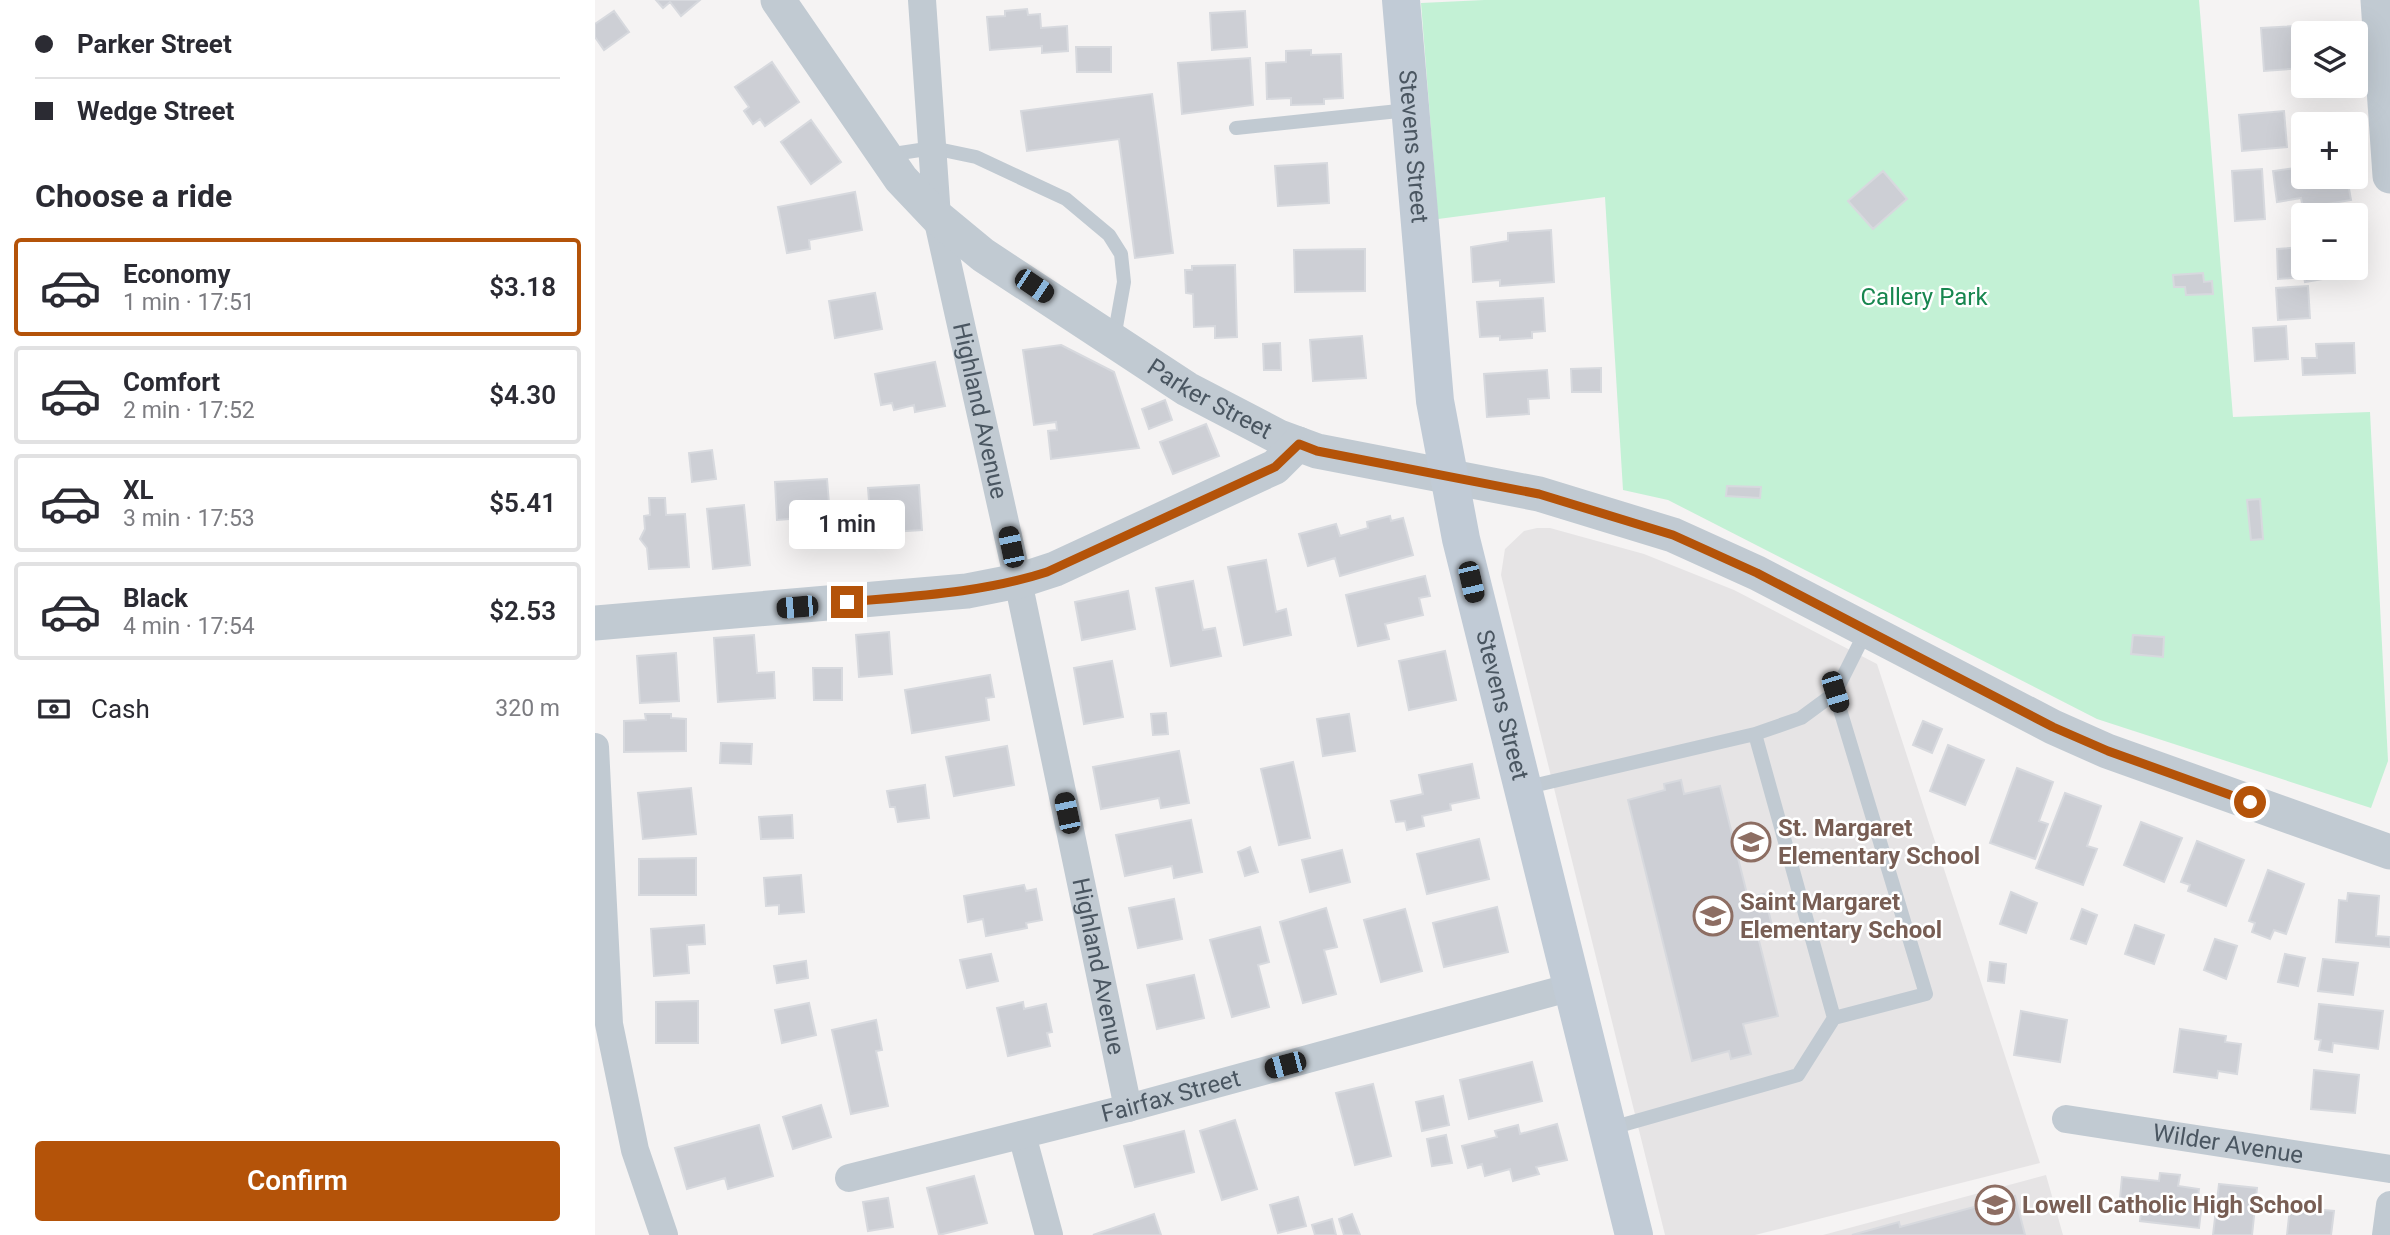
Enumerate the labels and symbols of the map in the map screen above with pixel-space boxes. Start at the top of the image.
street label: Stevens Street [1393,69,1434,224]
car [1011,266,1058,306]
park label: Callery Park [1860,283,1988,311]
street label: Highland Avenue [947,320,1013,502]
street label: Parker Street [1142,353,1277,445]
callout: 1 min [789,500,905,550]
car [997,524,1026,570]
car [1457,559,1486,605]
route end [831,586,863,618]
car [776,595,819,619]
street label: Stevens Street [1470,627,1534,783]
car [1819,669,1852,715]
route start [2234,786,2266,818]
car [1053,790,1082,836]
place label: St. Margaret Elementary School [1778,814,1980,870]
school or university icon: St. Margaret Elementary School [1730,821,1772,863]
street label: Highland Avenue [1066,875,1130,1057]
place label: Saint Margaret Elementary School [1740,888,1942,944]
school or university icon: Saint Margaret Elementary School [1692,895,1734,937]
car [1262,1049,1309,1081]
street label: Fairfax Street [1098,1064,1243,1128]
street label: Wilder Avenue [2151,1119,2305,1169]
school or university icon: Lowell Catholic High School [1974,1184,2016,1226]
place label: Lowell Catholic High School [2022,1191,2323,1219]

